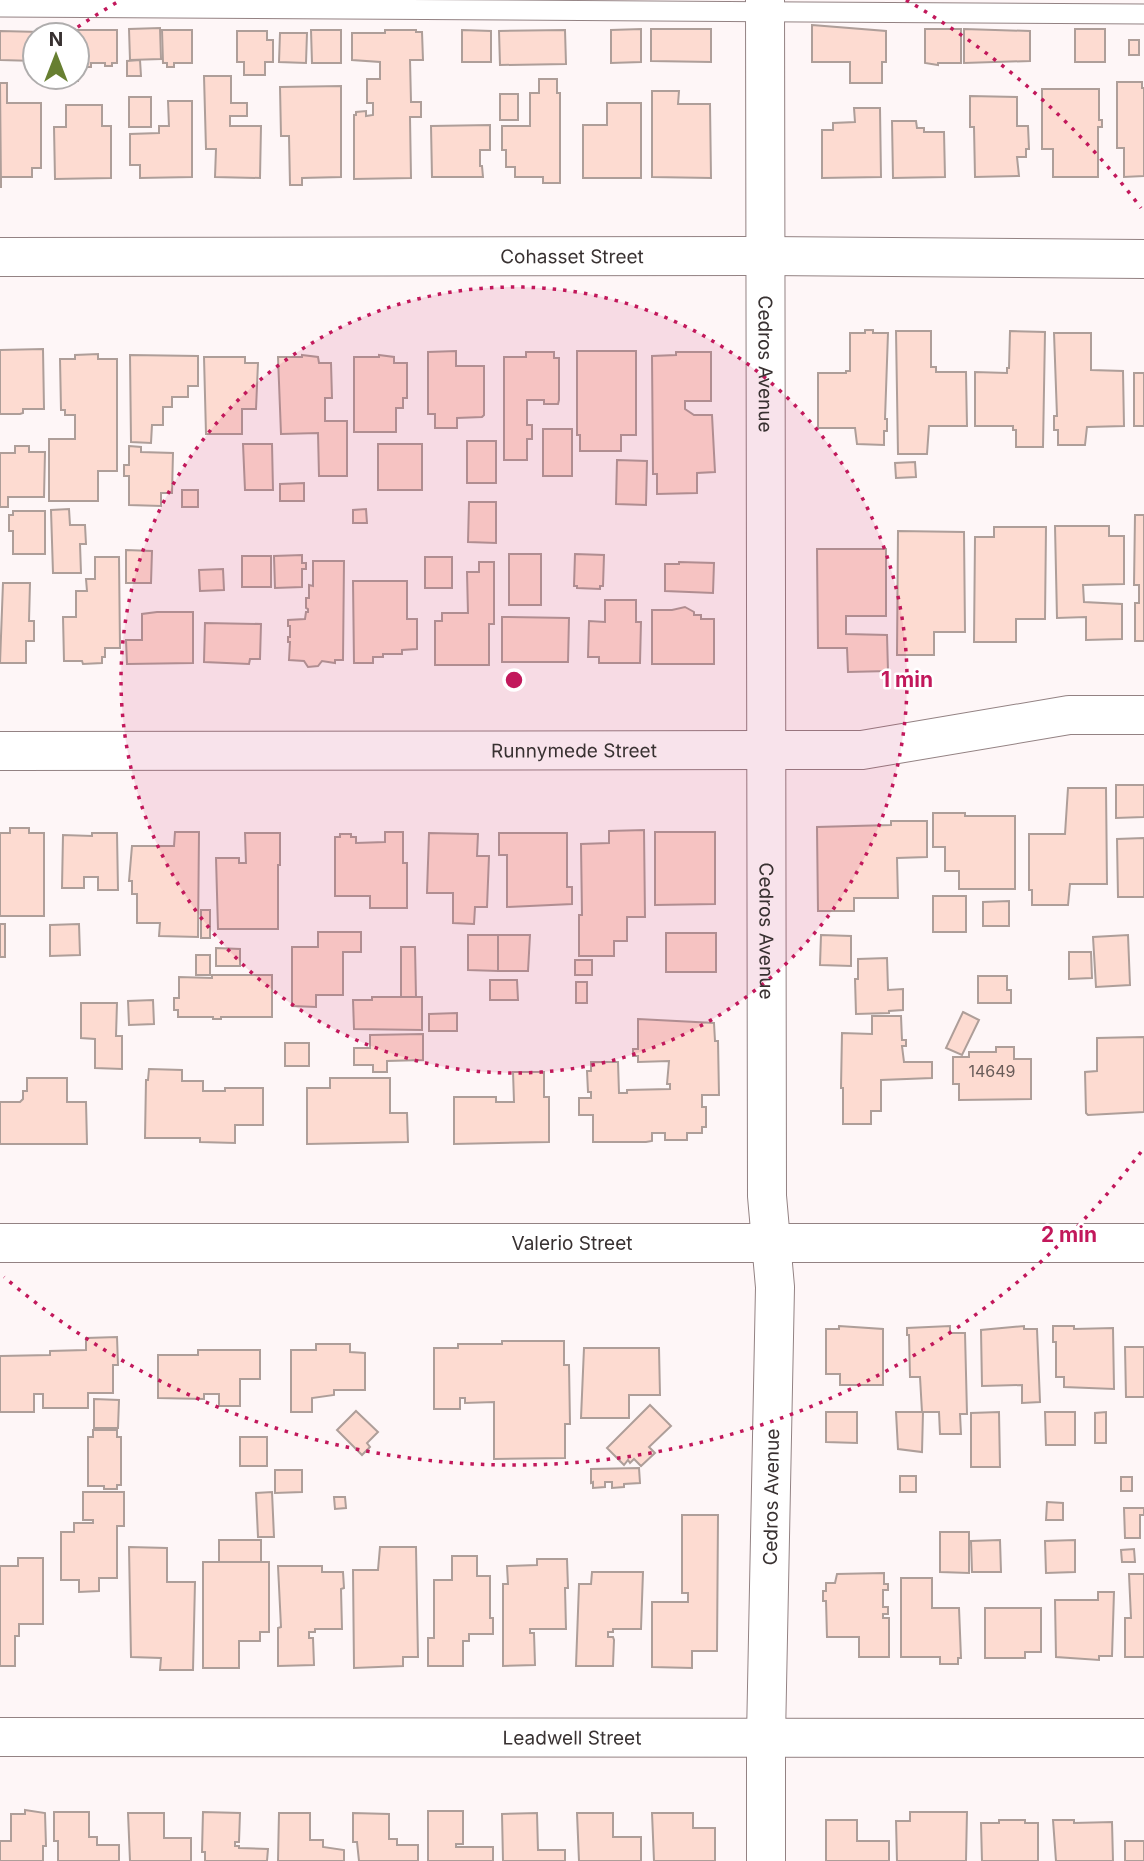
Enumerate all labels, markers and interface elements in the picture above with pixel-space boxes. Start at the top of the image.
north arrow [21,21,91,91]
text: N [49,28,63,51]
street label: Cohasset Street [500,245,644,268]
street label: Cedros Avenue [753,295,777,433]
text: 1 min [881,667,933,692]
centre of rings [502,668,526,692]
street label: Runnymede Street [491,739,657,762]
street label: Cedros Avenue [754,862,778,1000]
house number: 14649 [968,1061,1016,1081]
text: 2 min [1041,1222,1097,1247]
street label: Valerio Street [512,1232,632,1255]
street label: Cedros Avenue [759,1428,784,1566]
street label: Leadwell Street [503,1726,641,1750]

